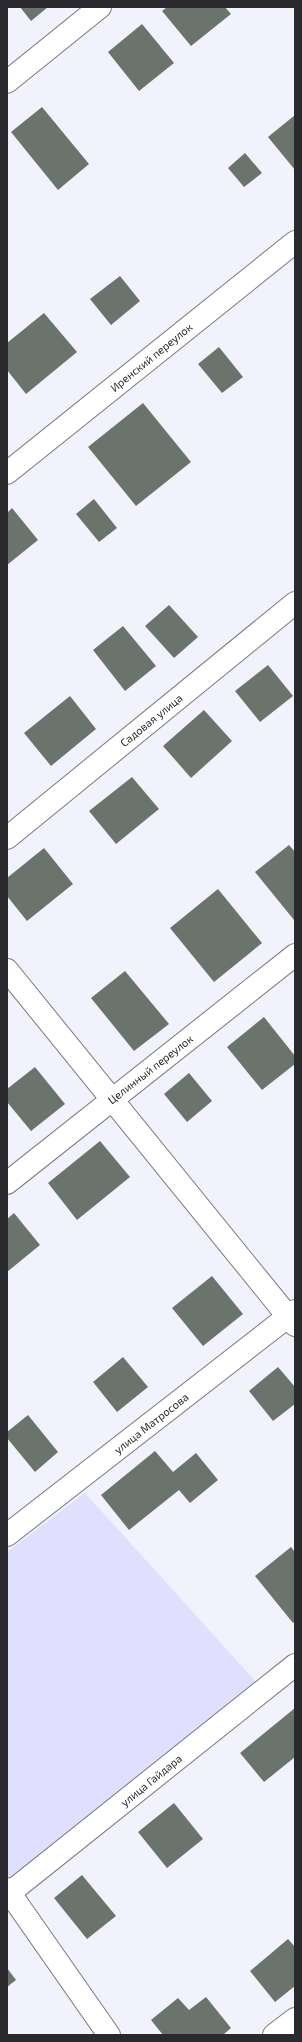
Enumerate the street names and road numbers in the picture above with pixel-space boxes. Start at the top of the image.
street label: Иренский переулок [107,320,195,395]
street label: Садовая улица [117,691,185,750]
street label: Целинный переулок [105,1032,196,1107]
street label: улица Матросова [111,1390,191,1457]
street label: улица Гайдара [118,1751,185,1809]

